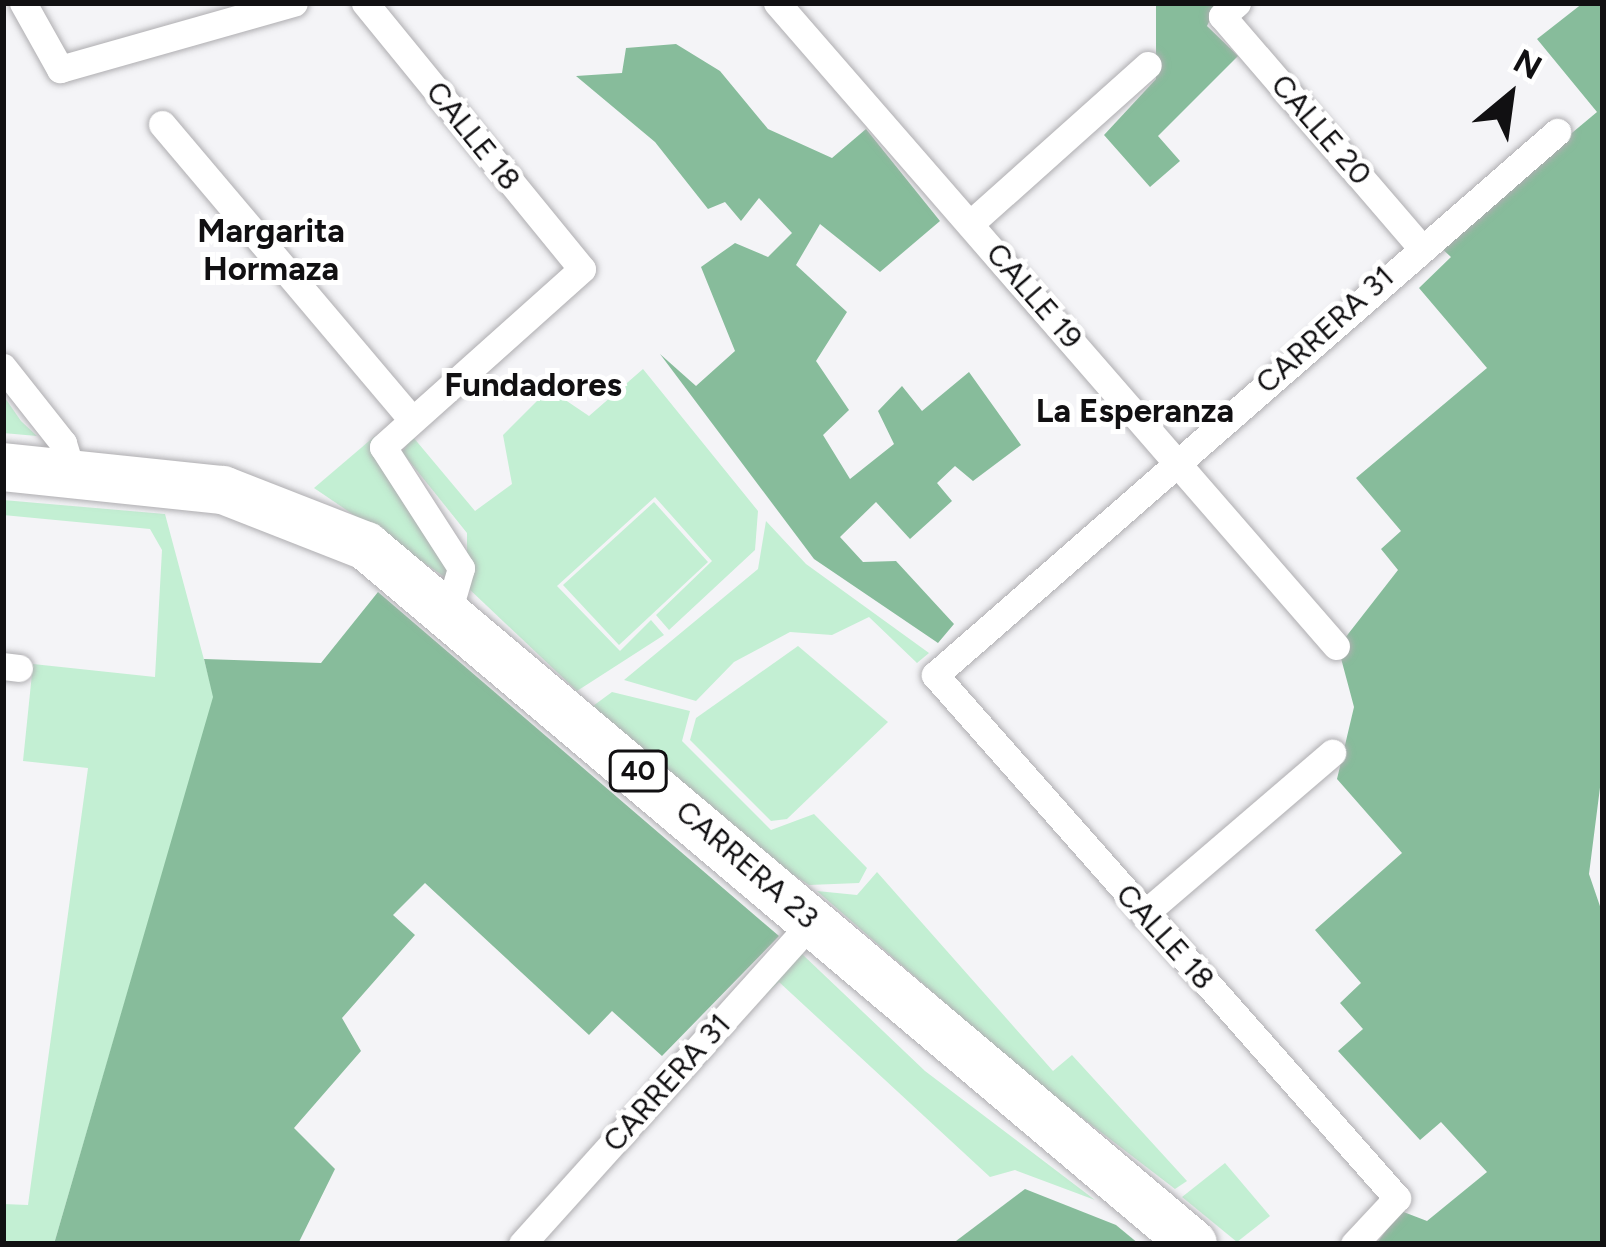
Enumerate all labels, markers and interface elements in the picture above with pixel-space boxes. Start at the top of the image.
north arrow [1450,36,1570,156]
text: N [1507,41,1548,87]
street label: CALLE 20 [1263,68,1379,192]
street label: CALLE 18 [418,74,528,198]
district label: Margarita Hormaza [197,211,345,289]
street label: CALLE 19 [979,236,1089,356]
street label: CARRERA 31 [1249,259,1401,401]
district label: Fundadores [444,365,622,405]
district label: La Esperanza [1036,391,1234,431]
road number: 40 [608,750,668,792]
street label: CARRERA 23 [668,793,826,937]
street label: CALLE 18 [1108,877,1222,997]
street label: CARRERA 31 [596,1007,738,1159]

